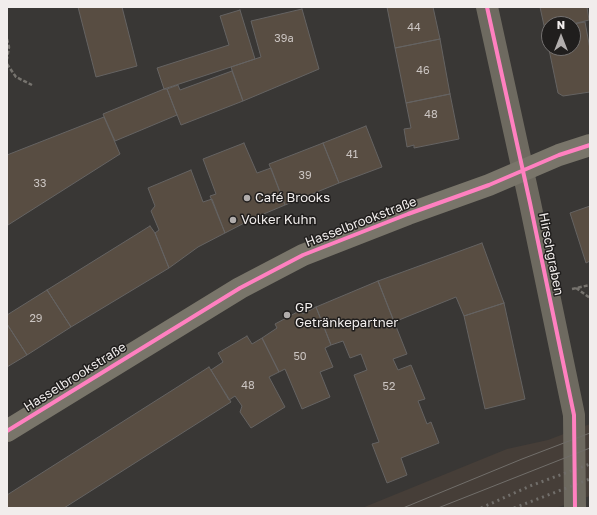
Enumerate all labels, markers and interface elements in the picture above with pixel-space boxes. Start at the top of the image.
north arrow [541,16,581,56]
text: N [557,18,565,31]
house number: 44 [407,21,421,35]
house number: 39a [274,32,294,46]
house number: 46 [416,64,430,78]
house number: 48 [424,108,438,122]
house number: 41 [346,148,358,162]
house number: 39 [298,169,312,183]
house number: 33 [34,177,46,191]
place label: Café Brooks [255,190,330,206]
marker: Café Brooks [242,193,252,203]
street label: Hasselbrookstraße [303,194,419,250]
street label: Hirschgraben [535,211,567,297]
place label: Volker Kuhn [241,212,316,228]
marker: Volker Kuhn [228,215,238,225]
place label: GP Getränkepartner [295,300,398,331]
marker: GP Getränkepartner [282,310,292,320]
house number: 29 [29,312,43,326]
street label: Hasselbrookstraße [21,339,129,415]
house number: 50 [293,350,307,364]
house number: 48 [241,379,255,393]
house number: 52 [383,380,395,394]

